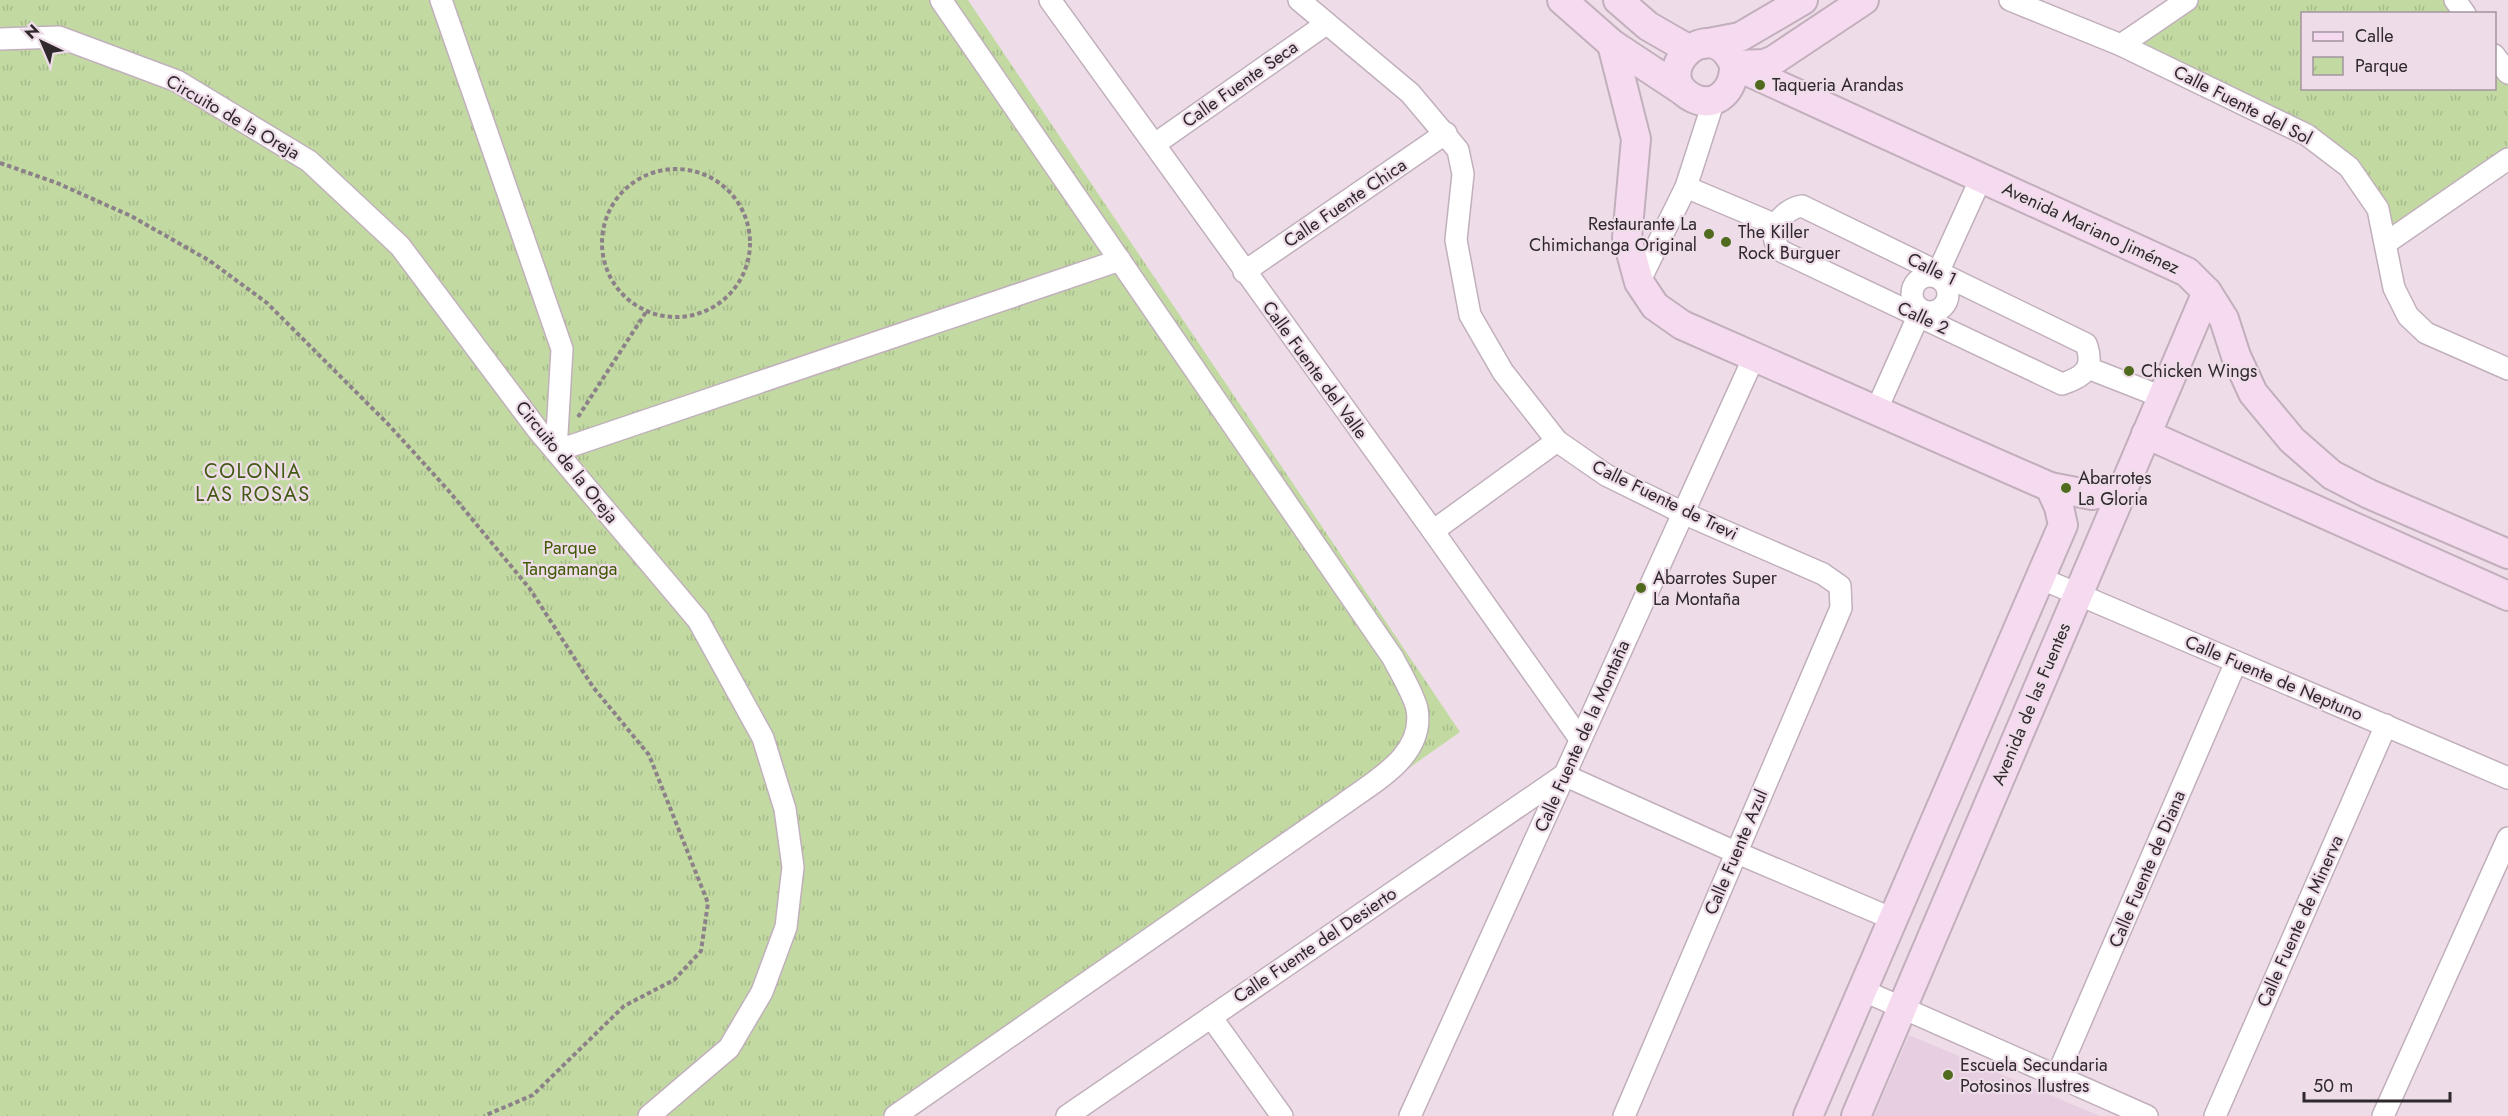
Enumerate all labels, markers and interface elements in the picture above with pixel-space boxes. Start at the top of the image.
north arrow [12,12,72,72]
legend [2301,12,2496,90]
text: N [19,19,44,44]
text: Calle [2355,23,2394,49]
street label: Calle Fuente Seca [1177,34,1303,134]
text: Parque [2355,53,2408,79]
street label: Calle Fuente del Sol [2169,59,2317,151]
street label: Circuito de la Oreja [161,68,305,166]
place label: Taqueria Arandas [1772,72,1903,98]
marker: Taqueria Arandas [1753,78,1767,92]
street label: Calle Fuente Chica [1278,152,1412,254]
street label: Avenida Mariano Jiménez [1998,175,2185,281]
place label: Restaurante La Chimichanga Original [1529,211,1697,258]
place label: The Killer Rock Burguer [1738,219,1841,266]
marker: Restaurante La Chimichanga Original [1702,227,1716,241]
marker: The Killer Rock Burguer [1719,235,1733,249]
street label: Calle 1 [1903,246,1961,292]
street label: Calle 2 [1893,295,1953,341]
street label: Calle Fuente del Valle [1256,296,1374,444]
place label: Chicken Wings [2141,358,2257,384]
marker: Chicken Wings [2122,364,2136,378]
street label: Circuito de la Oreja [509,395,625,529]
street label: Calle Fuente de Trevi [1588,453,1742,547]
district label: COLONIA LAS ROSAS [195,457,311,509]
place label: Abarrotes La Gloria [2078,465,2152,512]
marker: Abarrotes La Gloria [2059,481,2073,495]
park label: Parque Tangamanga [523,535,617,582]
place label: Abarrotes Super La Montaña [1653,565,1778,612]
marker: Abarrotes Super La Montaña [1634,581,1648,595]
street label: Avenida de las Fuentes [1985,619,2077,789]
street label: Calle Fuente de Neptuno [2181,629,2367,727]
street label: Calle Fuente de la Montaña [1528,636,1636,836]
street label: Calle Fuente Azul [1698,785,1774,919]
street label: Calle Fuente de Diana [2102,786,2192,952]
street label: Calle Fuente de Minerva [2250,831,2350,1011]
street label: Calle Fuente del Desierto [1228,880,1402,1009]
place label: Escuela Secundaria Potosinos Ilustres [1960,1052,2108,1099]
scale bar [2304,1065,2450,1103]
marker: Escuela Secundaria Potosinos Ilustres [1941,1068,1955,1082]
text: 50 m [2313,1073,2353,1099]

